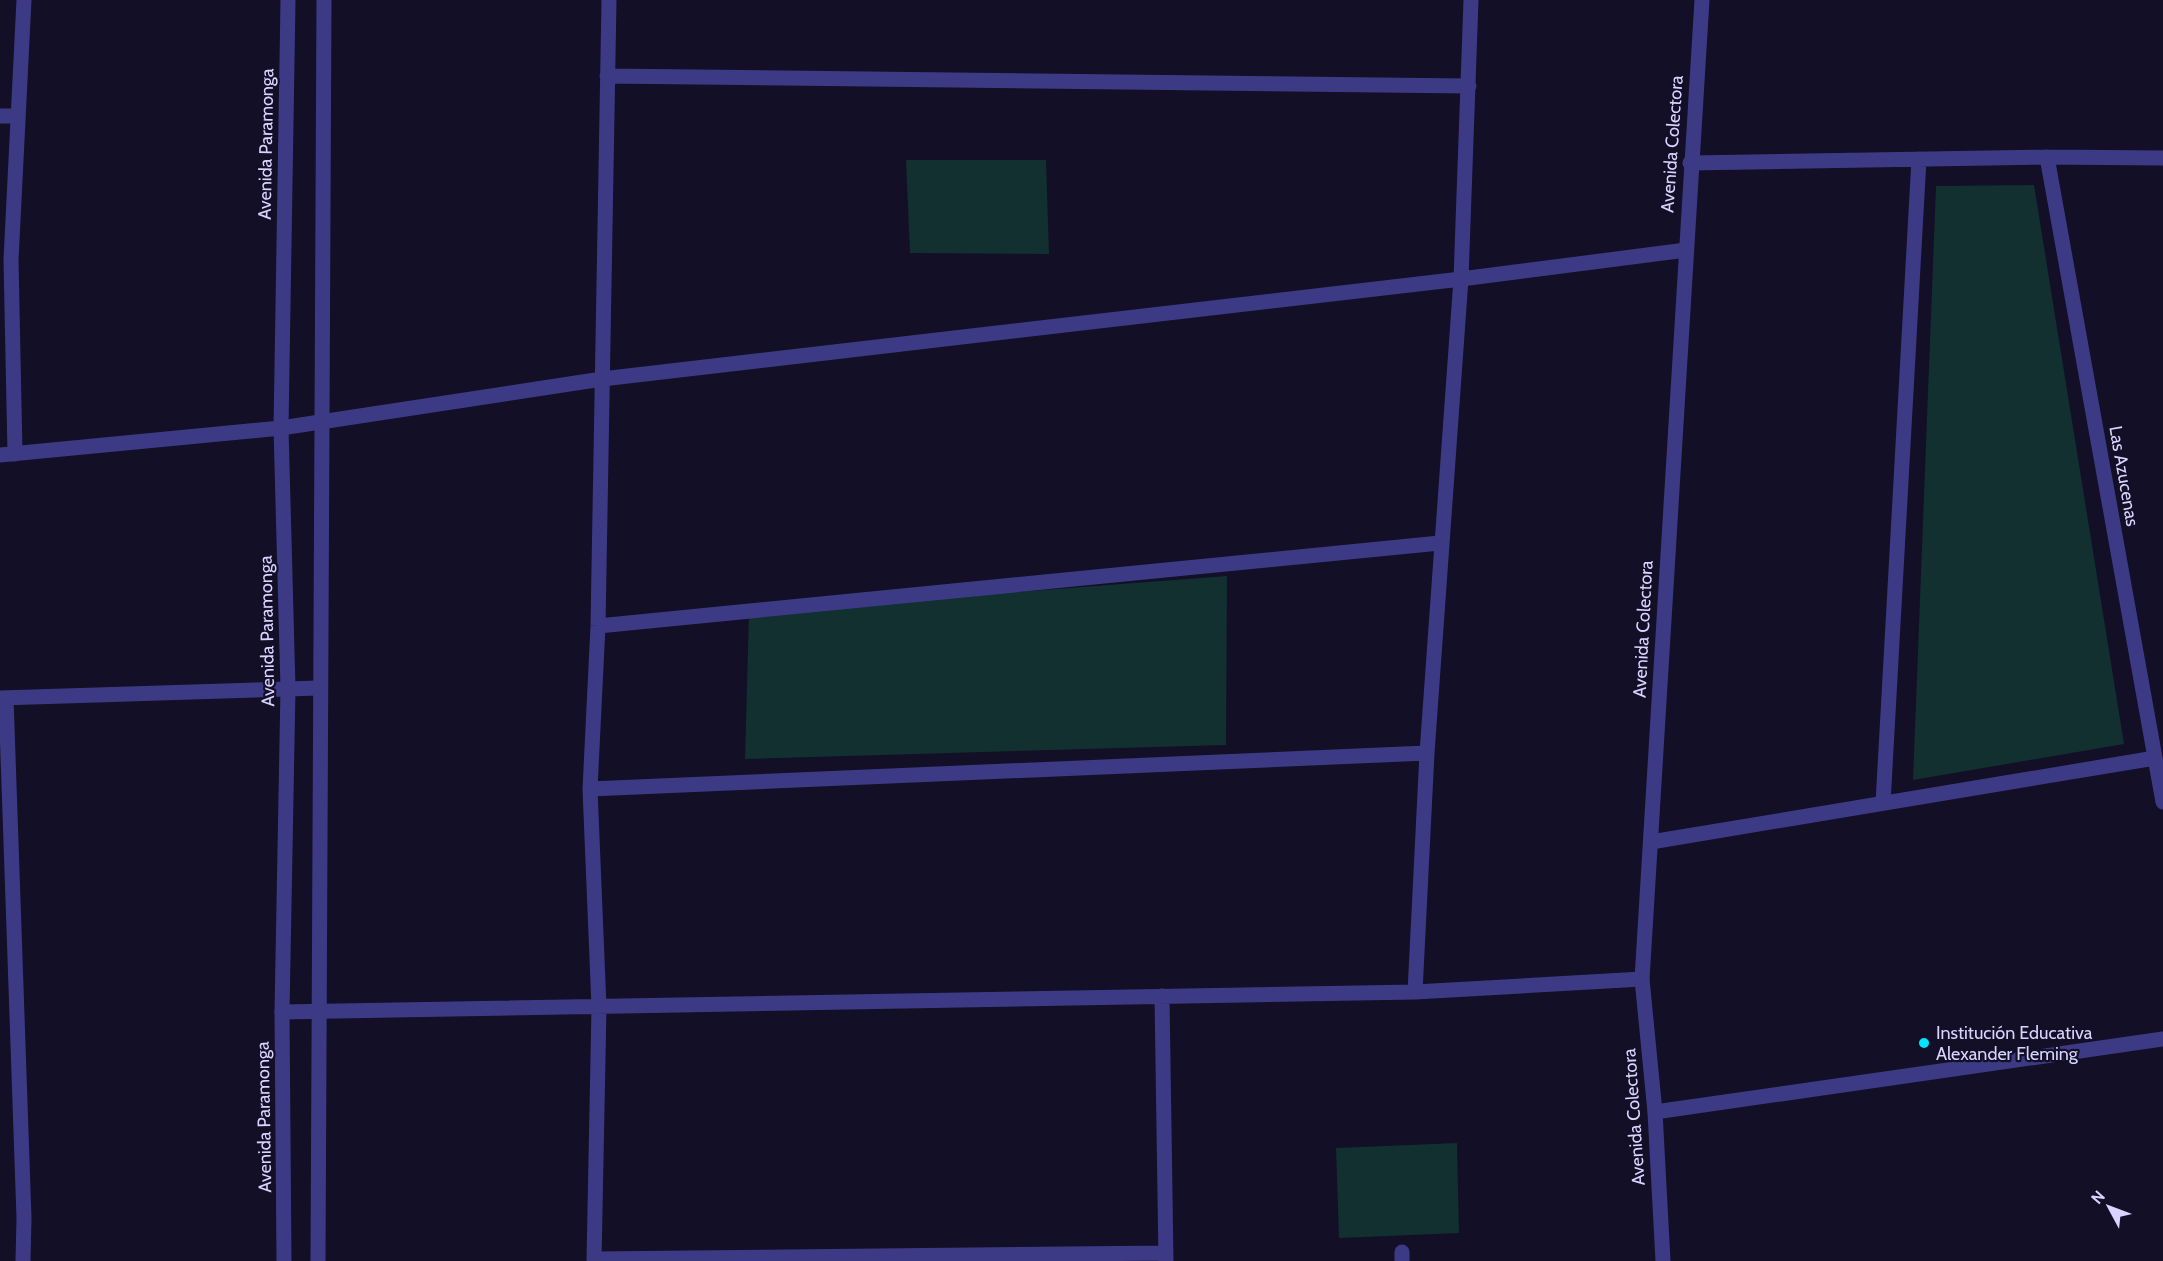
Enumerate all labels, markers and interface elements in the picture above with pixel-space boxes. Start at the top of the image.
street label: Avenida Paramonga [254,68,278,220]
street label: Avenida Colectora [1656,74,1688,213]
street label: Las Azucenas [2104,424,2144,528]
street label: Avenida Paramonga [255,555,279,707]
street label: Avenida Colectora [1628,560,1658,698]
place label: Institución Educativa Alexander Fleming [1936,1022,2093,1065]
marker: Institución Educativa Alexander Fleming [1917,1036,1931,1050]
street label: Avenida Paramonga [252,1041,276,1193]
street label: Avenida Colectora [1618,1047,1650,1186]
north arrow [2079,1177,2139,1237]
text: N [2087,1187,2109,1208]

